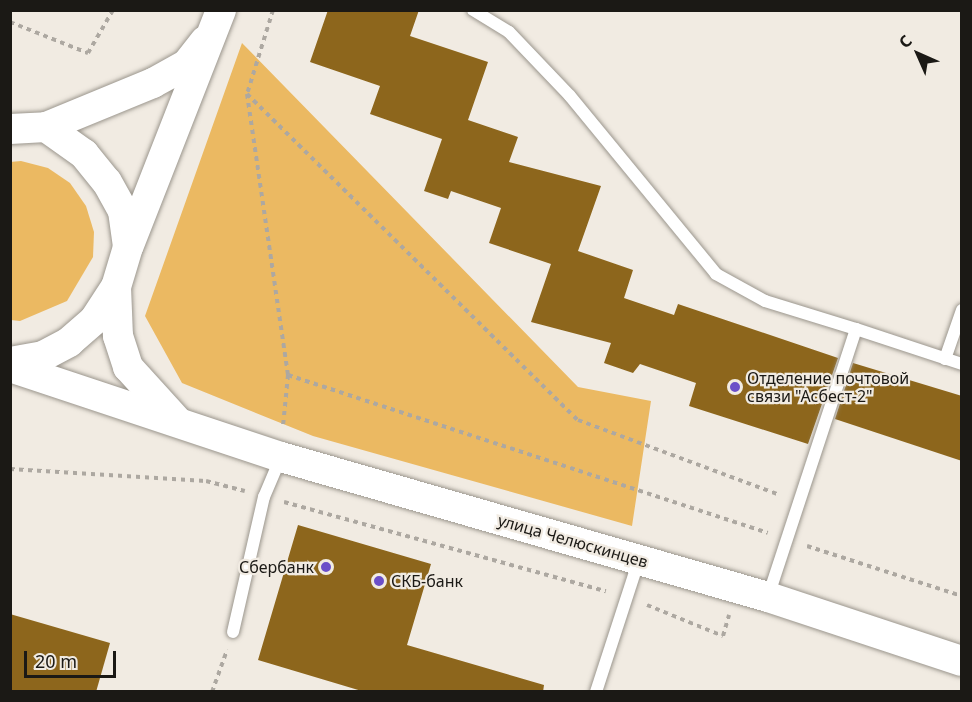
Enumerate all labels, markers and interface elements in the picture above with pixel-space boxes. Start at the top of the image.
north arrow [888,24,948,84]
text: С [894,30,917,53]
place label: Отделение почтовой связи "Асбест-2" [747,368,909,406]
marker: Отделение почтовой связи "Асбест-2" [728,380,742,394]
street label: улица Челюскинцев [496,510,650,572]
place label: Сбербанк [239,557,314,577]
marker: Сбербанк [319,560,333,574]
place label: СКБ-банк [391,571,463,591]
marker: СКБ-банк [372,574,386,588]
scale bar [27,639,118,677]
text: 20 m [35,649,77,673]

